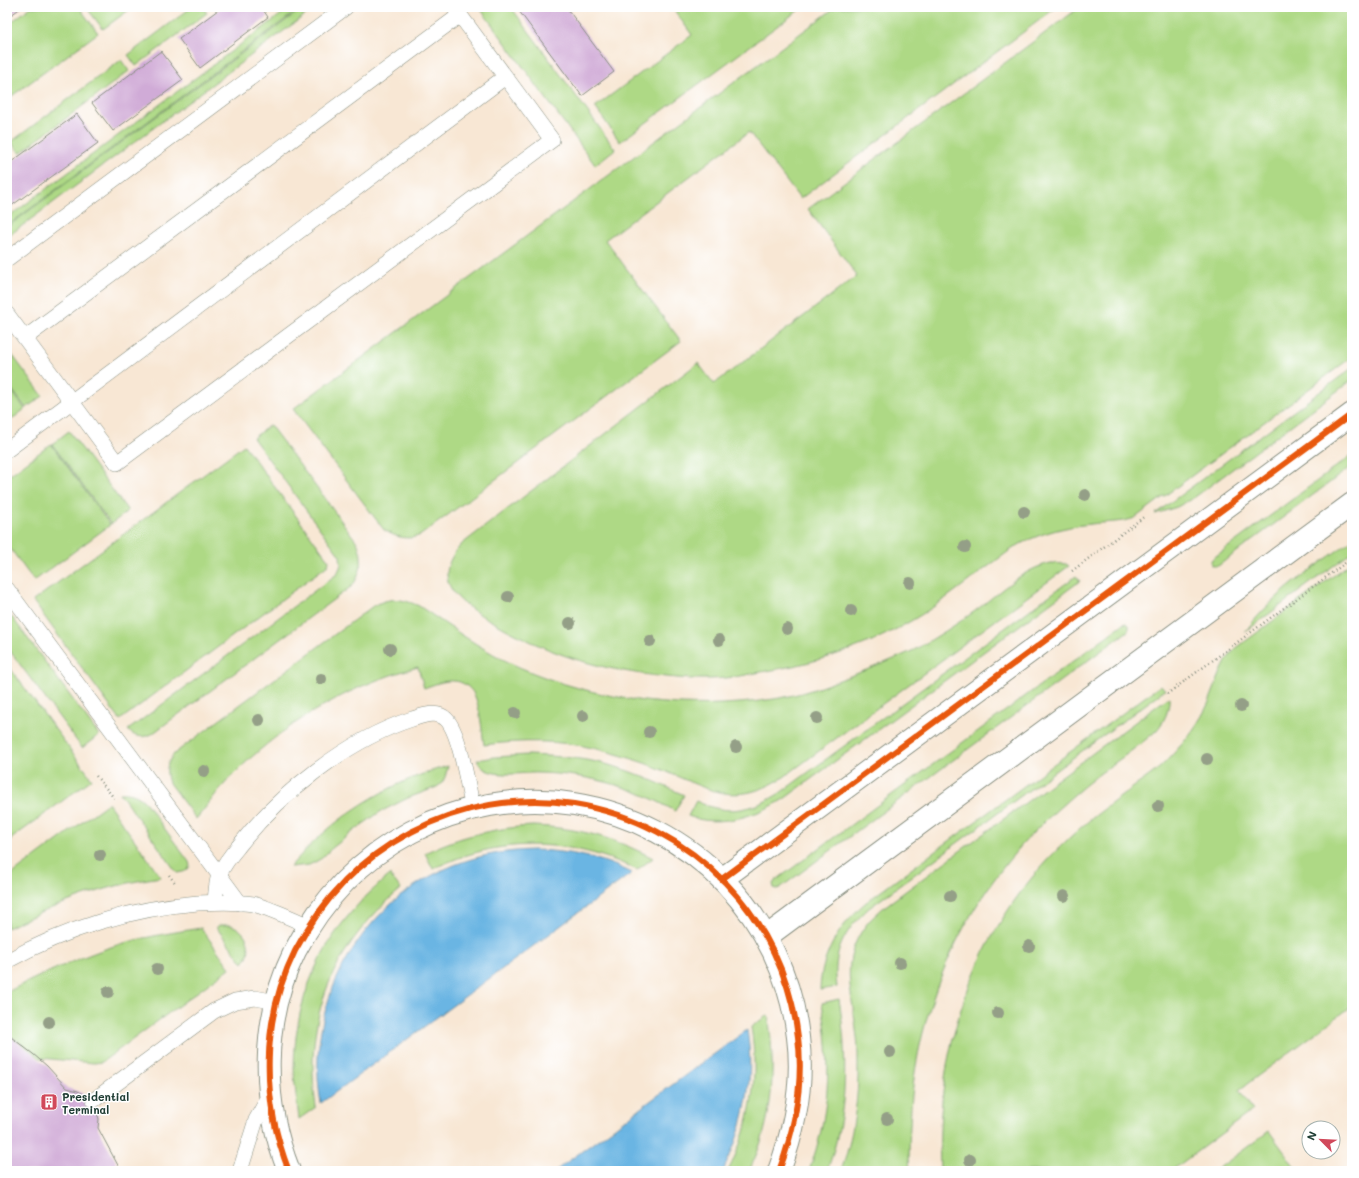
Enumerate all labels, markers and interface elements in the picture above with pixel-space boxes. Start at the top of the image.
place label: Presidential Terminal [62,1089,129,1117]
building icon: Presidential Terminal [39,1092,59,1112]
north arrow [1301,1120,1341,1160]
text: N [1303,1129,1320,1143]

